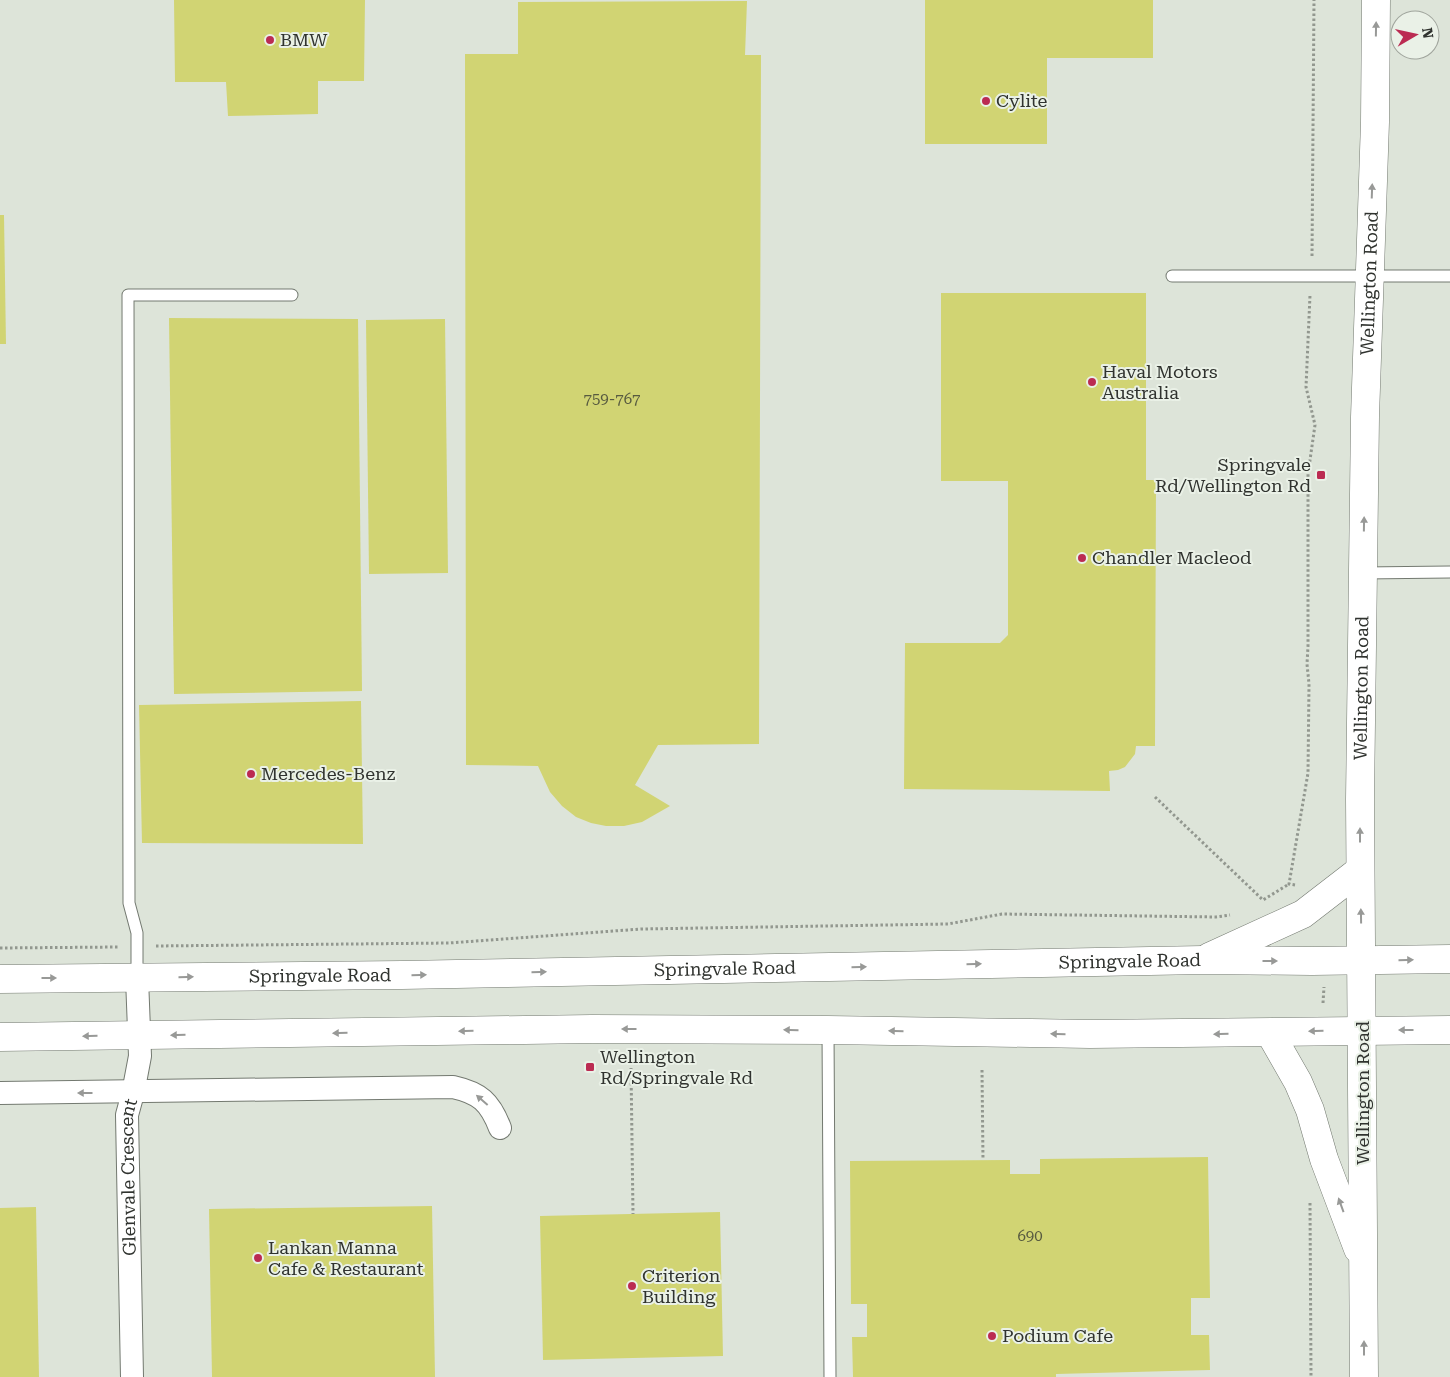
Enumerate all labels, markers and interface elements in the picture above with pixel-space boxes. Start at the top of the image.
north arrow [1390,10,1440,60]
one-way arrow [1372,21,1380,37]
text: N [1419,26,1437,40]
place label: BMW [280,29,328,50]
marker: BMW [264,34,276,46]
place label: Cylite [996,90,1048,111]
marker: Cylite [980,95,992,107]
one-way arrow [1368,183,1376,199]
street label: Wellington Road [1356,210,1382,356]
place label: Haval Motors Australia [1102,361,1218,403]
marker: Haval Motors Australia [1086,376,1098,388]
house number: 759-767 [583,390,641,408]
place label: Springvale Rd/Wellington Rd [1155,454,1311,496]
marker: Springvale Rd/Wellington Rd [1315,469,1327,481]
one-way arrow [1360,516,1368,532]
place label: Chandler Macleod [1092,547,1252,568]
marker: Chandler Macleod [1076,552,1088,564]
street label: Wellington Road [1350,615,1372,760]
place label: Mercedes-Benz [261,763,396,784]
marker: Mercedes-Benz [245,768,257,780]
one-way arrow [1356,826,1364,842]
one-way arrow [1357,907,1365,923]
street label: Springvale Road [1059,949,1202,973]
one-way arrow [1398,956,1414,964]
street label: Springvale Road [654,957,797,980]
one-way arrow [1262,957,1278,965]
one-way arrow [966,960,982,968]
one-way arrow [851,963,867,971]
street label: Springvale Road [249,964,392,987]
one-way arrow [532,968,548,976]
one-way arrow [411,971,427,979]
one-way arrow [178,973,194,981]
one-way arrow [41,974,57,982]
street label: Wellington Road [1352,1020,1373,1165]
one-way arrow [620,1025,636,1033]
one-way arrow [783,1026,799,1034]
one-way arrow [1398,1026,1414,1034]
one-way arrow [458,1027,474,1035]
one-way arrow [888,1027,904,1035]
one-way arrow [1308,1027,1324,1035]
one-way arrow [332,1029,348,1037]
one-way arrow [1050,1030,1066,1038]
one-way arrow [1213,1030,1229,1038]
one-way arrow [169,1031,185,1039]
one-way arrow [82,1032,98,1040]
place label: Wellington Rd/Springvale Rd [600,1046,753,1088]
marker: Wellington Rd/Springvale Rd [584,1061,596,1073]
one-way arrow [76,1089,92,1097]
one-way arrow [476,1095,489,1106]
street label: Glenvale Crescent [116,1096,141,1256]
one-way arrow [1337,1197,1345,1212]
house number: 690 [1017,1227,1043,1245]
place label: Lankan Manna Cafe & Restaurant [268,1237,424,1279]
marker: Lankan Manna Cafe & Restaurant [252,1252,264,1264]
place label: Criterion Building [642,1265,721,1307]
marker: Criterion Building [626,1280,638,1292]
place label: Podium Cafe [1002,1325,1113,1346]
marker: Podium Cafe [986,1330,998,1342]
one-way arrow [1360,1340,1368,1356]

